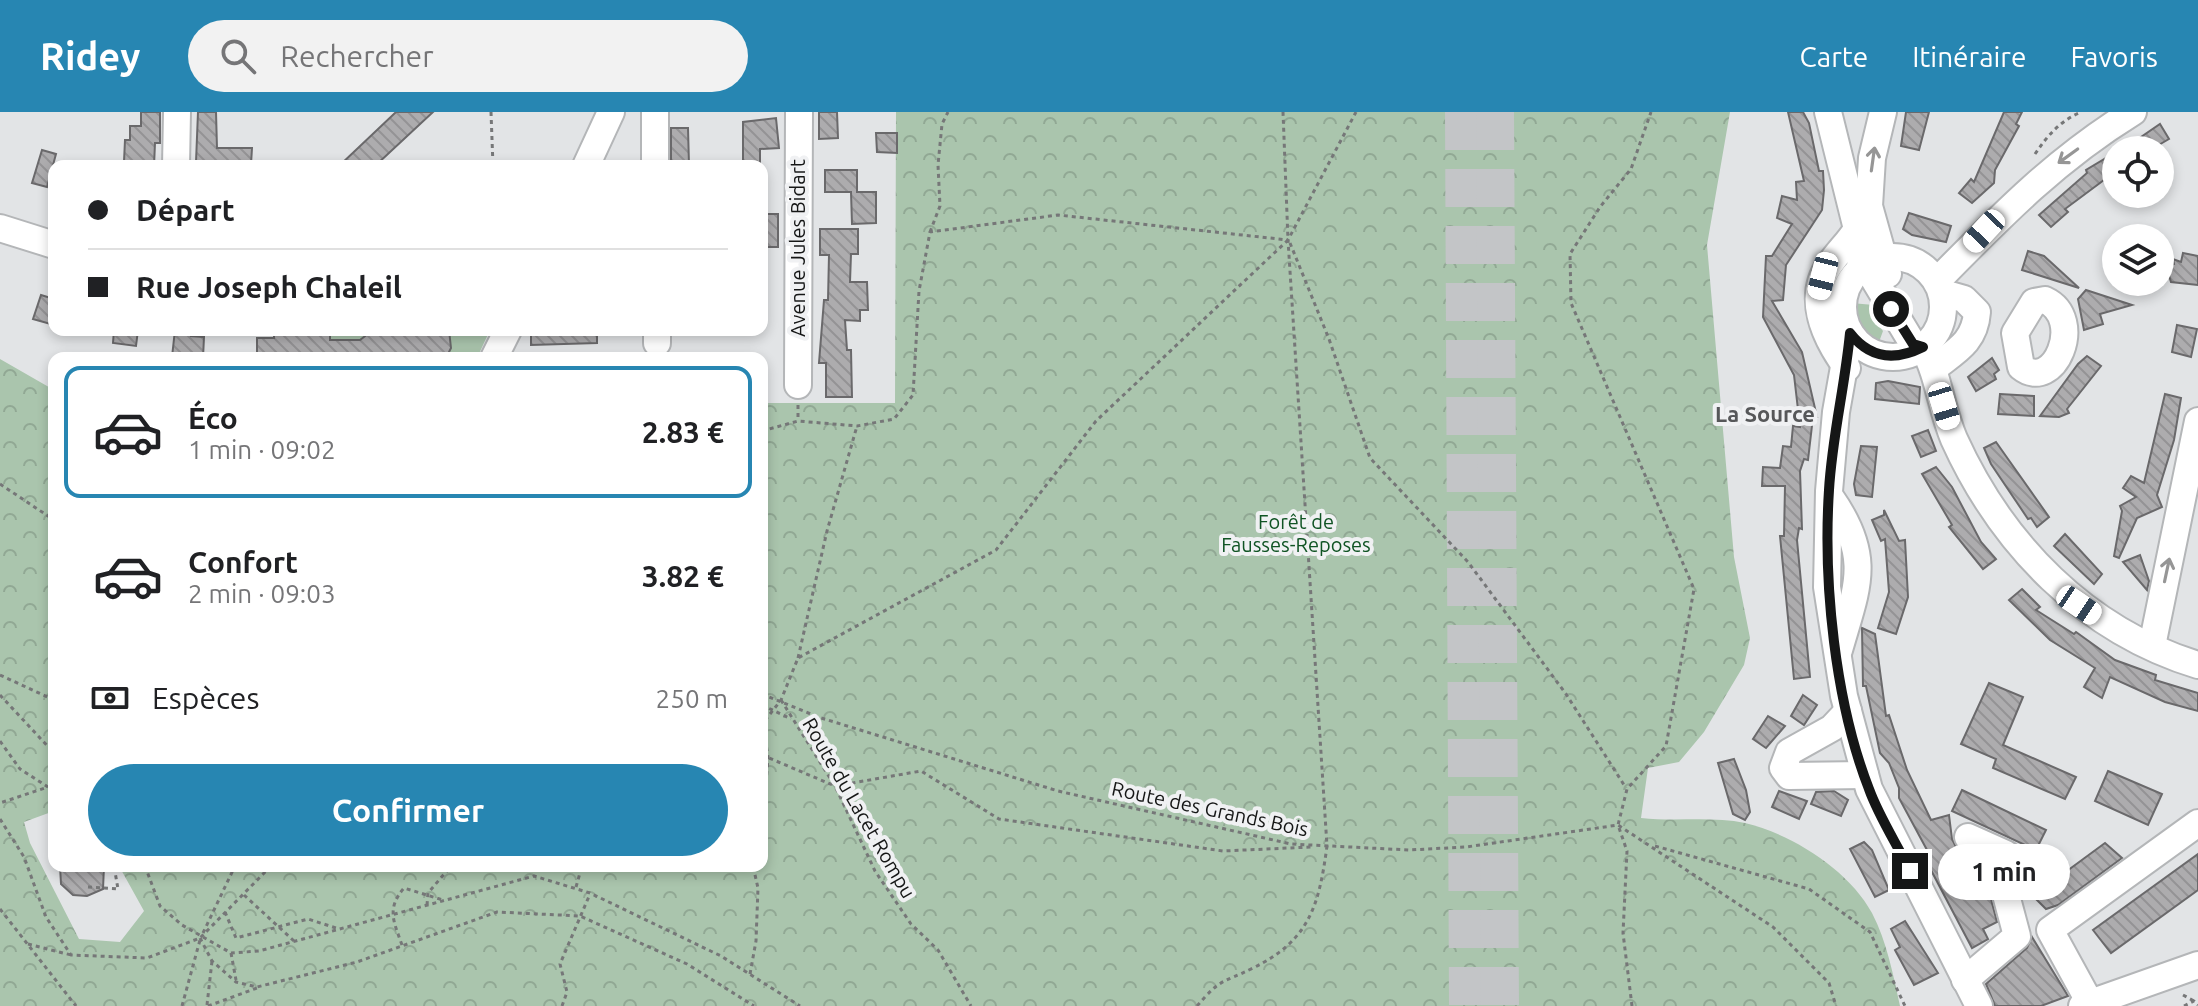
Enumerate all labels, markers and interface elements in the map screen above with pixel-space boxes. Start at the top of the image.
search box [188,20,748,92]
icon: search [216,34,260,78]
text: Ridey [40,35,140,77]
text: Rechercher [280,39,434,73]
text: Carte [1800,41,1868,72]
text: Itinéraire [1912,41,2026,72]
text: Favoris [2070,41,2158,72]
map controls [2102,136,2174,296]
button: locate [2102,136,2174,208]
one-way arrow [1866,146,1881,172]
one-way arrow [2058,148,2080,164]
street label: Avenue Jules Bidart [786,159,809,337]
text: Départ [136,193,235,227]
car [1959,205,2009,257]
button: layers [2102,224,2174,296]
car [1806,250,1840,302]
text: Rue Joseph Chaleil [136,270,402,304]
route start [1873,291,1909,327]
car [1926,380,1962,432]
icon: car [92,396,164,468]
text: Éco [188,401,238,435]
district label: La Source [1715,401,1815,426]
text: 2.83 € [642,415,724,449]
text: 1 min · 09:02 [188,435,336,464]
park label: Forêt de Fausses-Reposes [1221,510,1371,556]
icon: car [92,540,164,612]
text: Confort [188,545,298,579]
one-way arrow [2161,558,2176,583]
text: 3.82 € [642,559,724,593]
text: 2 min · 09:03 [188,579,336,608]
car [2052,582,2106,628]
icon: cash [88,676,132,720]
text: Espèces [152,681,259,715]
text: 250 m [656,684,728,713]
street label: Route du Lacet Rompu [798,713,920,902]
button: Confirmer [88,764,728,856]
street label: Route des Grands Bois [1110,776,1311,841]
callout: 1 min [1938,843,2070,899]
route end [1892,853,1928,889]
text: 1 min [1971,857,2037,886]

